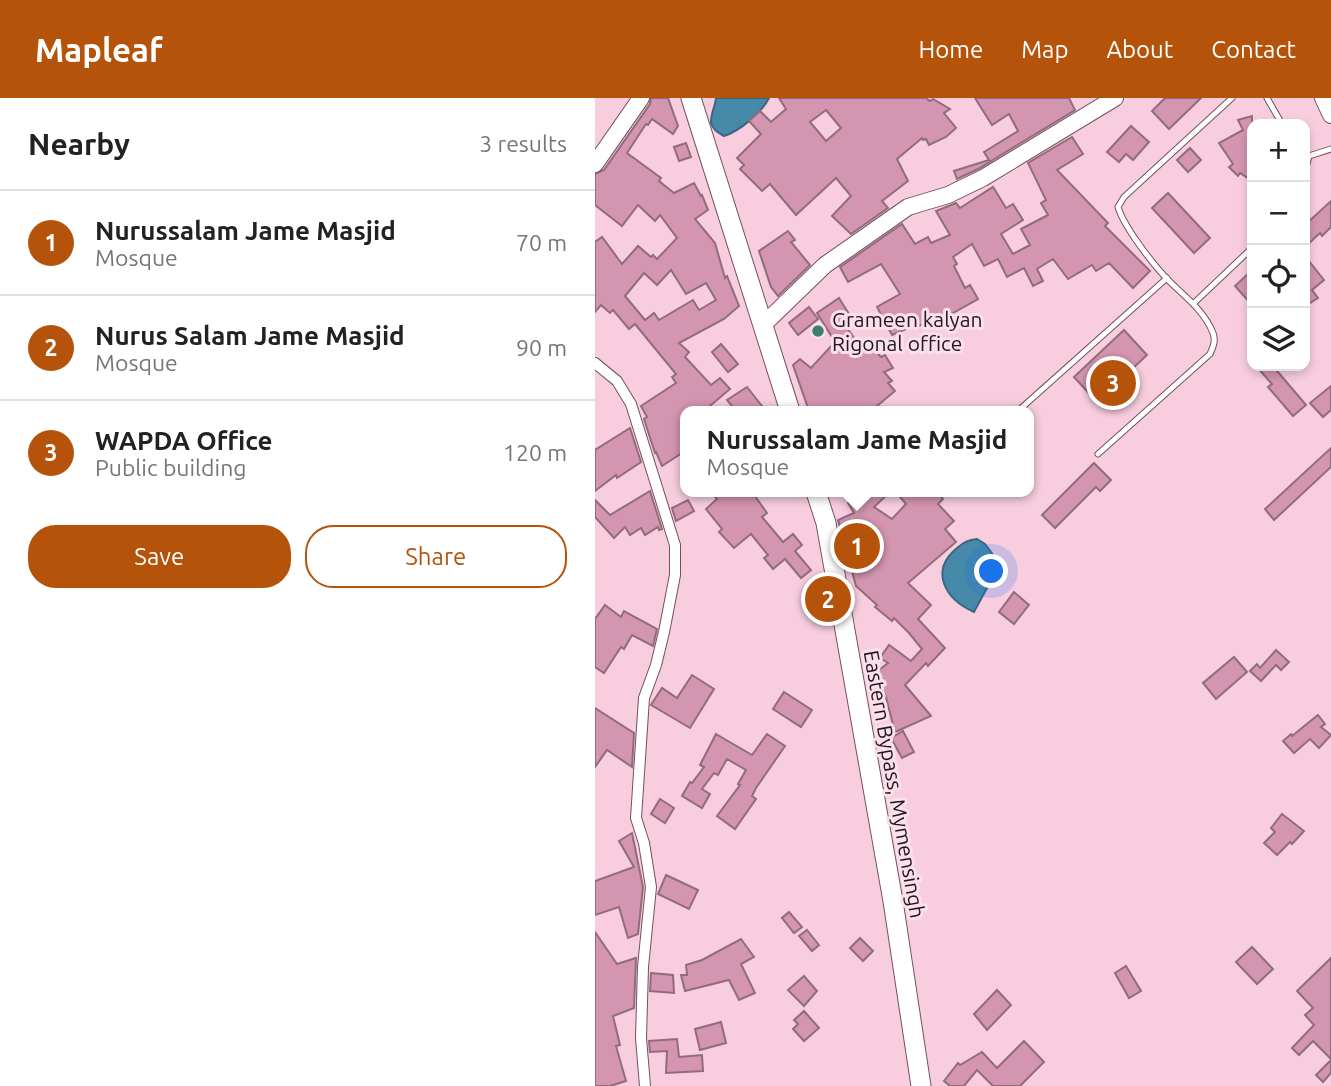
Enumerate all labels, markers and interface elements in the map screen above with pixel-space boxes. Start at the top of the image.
text: Mapleaf [35,31,163,68]
text: Home [918,36,983,63]
text: Map [1021,36,1068,63]
text: About [1106,36,1173,63]
text: Contact [1211,36,1296,63]
map controls [1247,119,1310,371]
button: + [1247,119,1310,182]
text: Nearby [28,127,130,161]
text: 3 results [479,131,567,156]
button: − [1247,182,1310,245]
text: Nurussalam Jame Masjid [95,216,396,245]
text: 1 [45,230,57,255]
text: 70 m [516,230,567,255]
text: Mosque [95,245,178,270]
button: locate [1247,245,1310,308]
place label: Grameen kalyan Rigonal office [832,307,983,355]
button: layers [1247,308,1310,371]
text: Nurus Salam Jame Masjid [95,321,405,350]
marker: Grameen kalyan Rigonal office [810,323,826,339]
text: 2 [45,335,57,360]
text: 90 m [516,335,567,360]
text: Mosque [95,350,178,375]
pin: 3 [1090,357,1136,409]
popup [680,406,1034,497]
text: Nurussalam Jame Masjid [707,425,1007,454]
text: WAPDA Office [95,426,272,455]
text: 3 [45,440,57,465]
text: 120 m [503,440,567,465]
text: Mosque [707,454,789,479]
text: Public building [95,455,247,480]
pin: 1 [834,520,880,572]
button: Save [28,525,291,588]
button: Share [305,525,567,588]
your location [974,554,1008,588]
pin: 2 [805,573,851,625]
street label: Eastern Bypass, Mymensingh [860,648,930,920]

